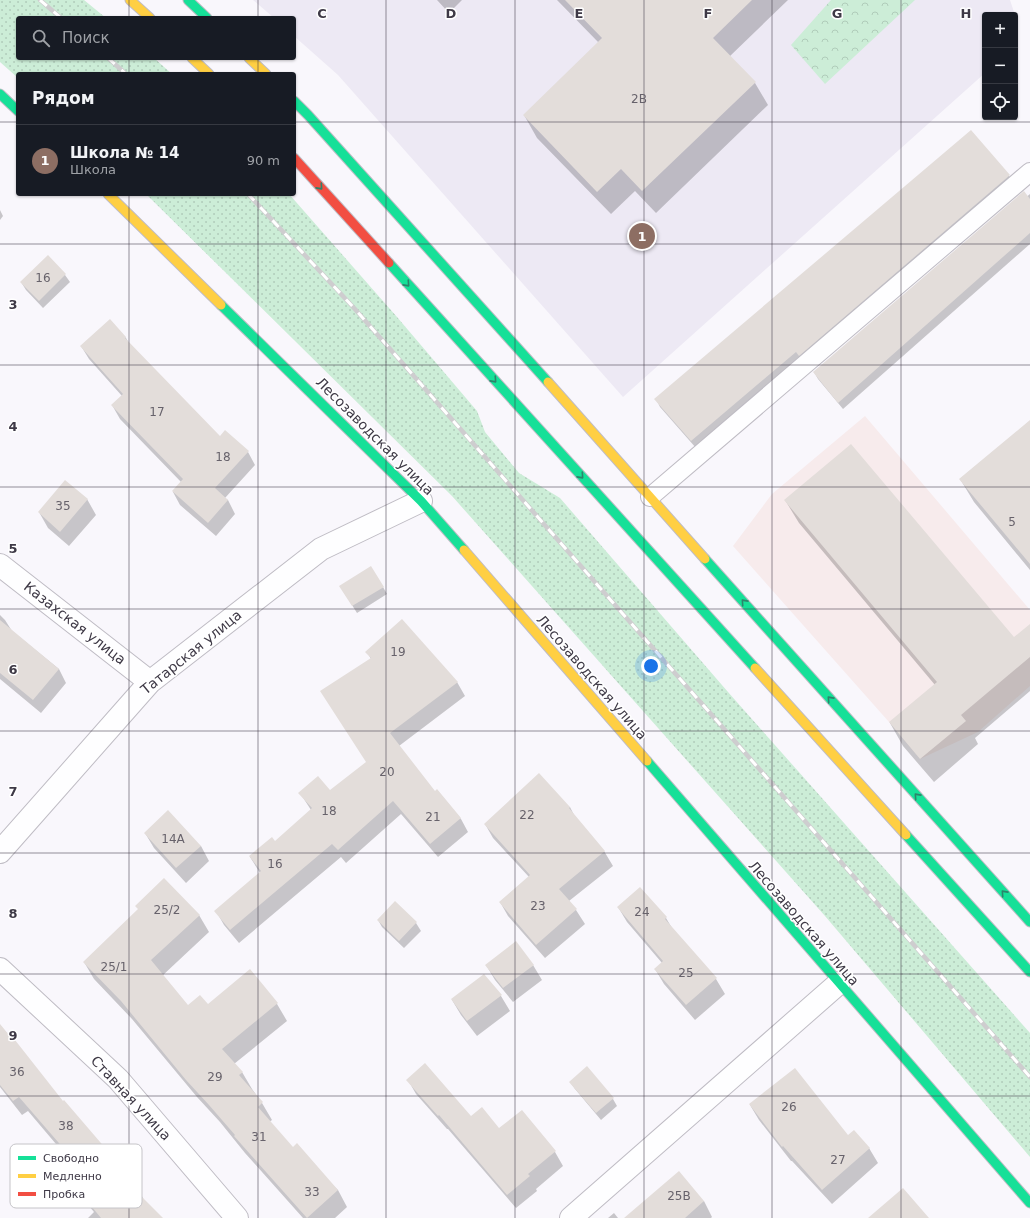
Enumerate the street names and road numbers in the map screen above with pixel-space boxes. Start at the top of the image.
street label: Лесозаводская улица [313,374,437,498]
street label: Казахская улица [21,578,129,668]
street label: Татарская улица [137,607,245,698]
street label: Лесозаводская улица [533,611,651,743]
street label: Лесозаводская улица [745,857,863,989]
street label: Ставная улица [88,1052,174,1144]

